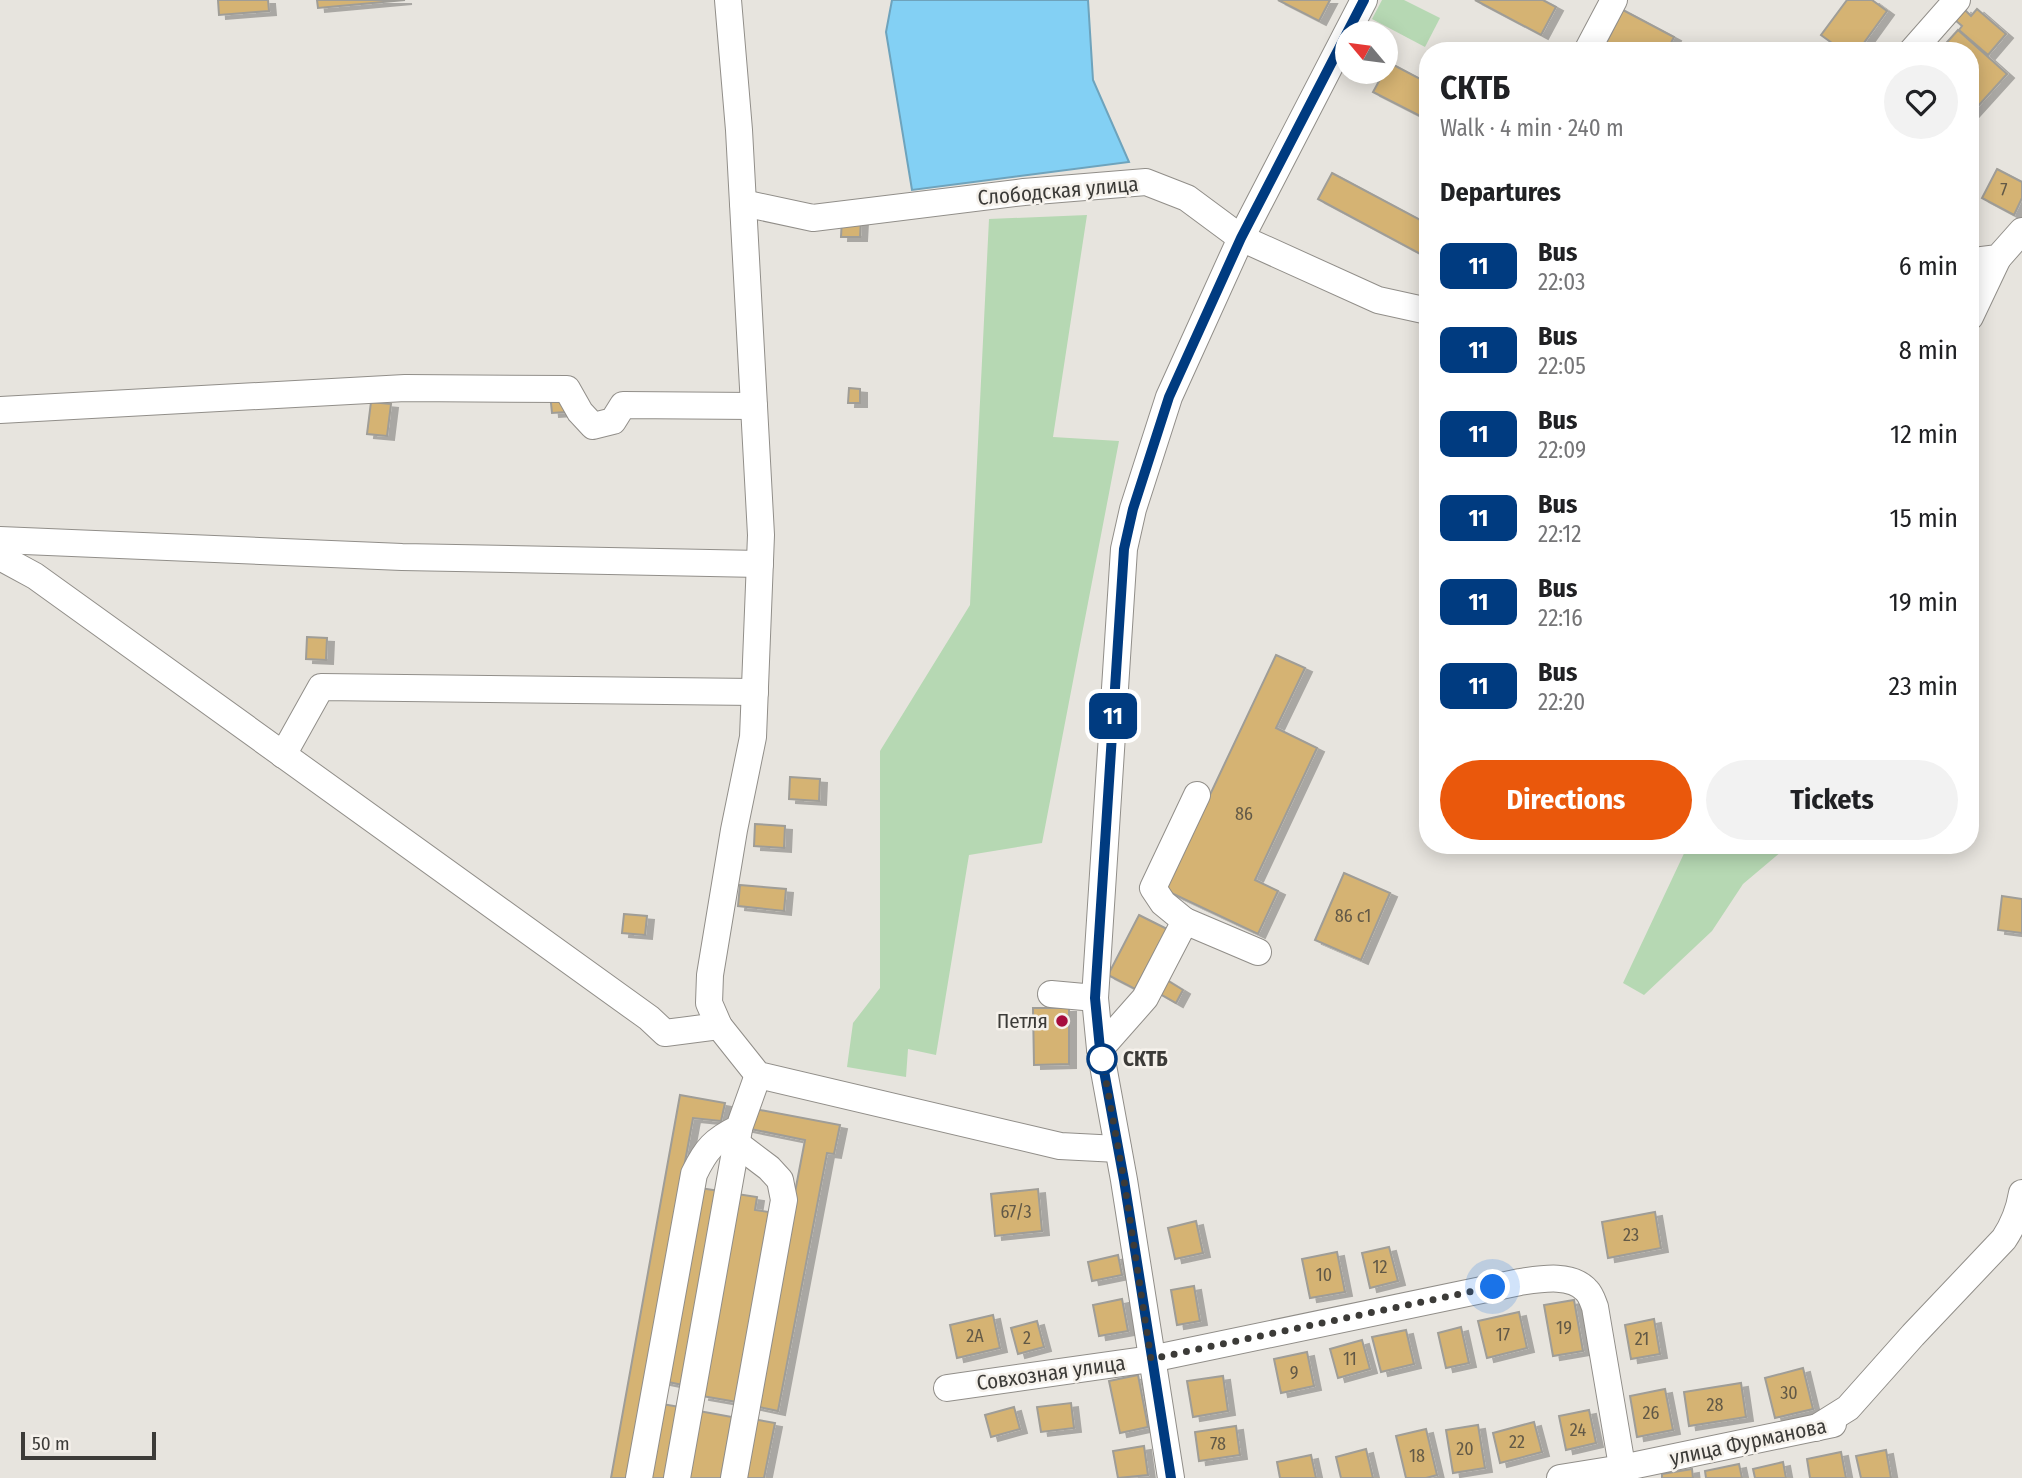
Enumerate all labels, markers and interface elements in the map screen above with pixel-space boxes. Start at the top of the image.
north arrow [1335,21,1398,84]
map controls [1335,21,1398,84]
button: heart [1884,65,1958,139]
text: СКТБ [1440,68,1510,108]
text: Walk · 4 min · 240 m [1440,114,1624,142]
street label: Слободская улица [976,171,1140,211]
text: Departures [1440,177,1561,208]
house number: 7 [2000,179,2008,201]
text: Bus [1538,237,1577,268]
text: 6 min [1899,251,1958,282]
text: 11 [1469,252,1488,280]
text: 22:03 [1538,268,1585,296]
text: Bus [1538,321,1577,352]
text: 8 min [1899,335,1958,366]
text: 11 [1469,336,1488,364]
text: 22:05 [1538,352,1586,380]
text: Bus [1538,405,1577,436]
text: 12 min [1890,419,1958,450]
text: 11 [1469,420,1488,448]
text: 22:09 [1538,436,1586,464]
text: Bus [1538,489,1577,520]
text: 15 min [1890,503,1958,534]
text: 11 [1469,504,1488,532]
text: 22:12 [1538,520,1581,548]
text: Bus [1538,573,1577,604]
text: 19 min [1889,587,1958,618]
text: 11 [1469,588,1488,616]
text: 22:16 [1538,604,1583,632]
text: Bus [1538,657,1577,688]
text: 23 min [1889,671,1958,702]
text: 11 [1469,672,1488,700]
text: 22:20 [1538,688,1585,716]
line badge: 11 [1082,693,1144,739]
text: 11 [1103,702,1123,730]
button: Directions [1440,760,1692,840]
button: Tickets [1706,760,1958,840]
house number: 86 [1235,803,1253,825]
house number: 86 с1 [1335,905,1371,927]
place label: Петля [997,1008,1048,1034]
marker: Петля [1054,1013,1070,1029]
marker: СКТБ [1087,1044,1117,1074]
place label: СКТБ [1123,1046,1168,1072]
house number: 67/3 [1000,1201,1032,1223]
house number: 23 [1623,1224,1639,1246]
house number: 12 [1373,1256,1388,1278]
house number: 10 [1316,1264,1332,1286]
your location [1475,1269,1510,1304]
house number: 19 [1556,1317,1572,1339]
house number: 17 [1496,1324,1510,1346]
house number: 2А [966,1325,984,1347]
house number: 2 [1023,1327,1031,1349]
house number: 21 [1635,1328,1649,1350]
house number: 11 [1343,1348,1357,1370]
street label: Совхозная улица [975,1350,1127,1396]
house number: 9 [1290,1362,1298,1384]
house number: 30 [1780,1382,1798,1404]
house number: 28 [1707,1394,1723,1416]
house number: 26 [1643,1402,1660,1424]
street label: улица Фурманова [1667,1413,1829,1471]
house number: 24 [1570,1419,1586,1441]
scale bar [21,1429,156,1461]
house number: 22 [1509,1431,1525,1453]
text: 50 m [32,1432,70,1455]
house number: 78 [1210,1433,1226,1455]
house number: 20 [1456,1438,1474,1460]
house number: 18 [1409,1445,1425,1467]

